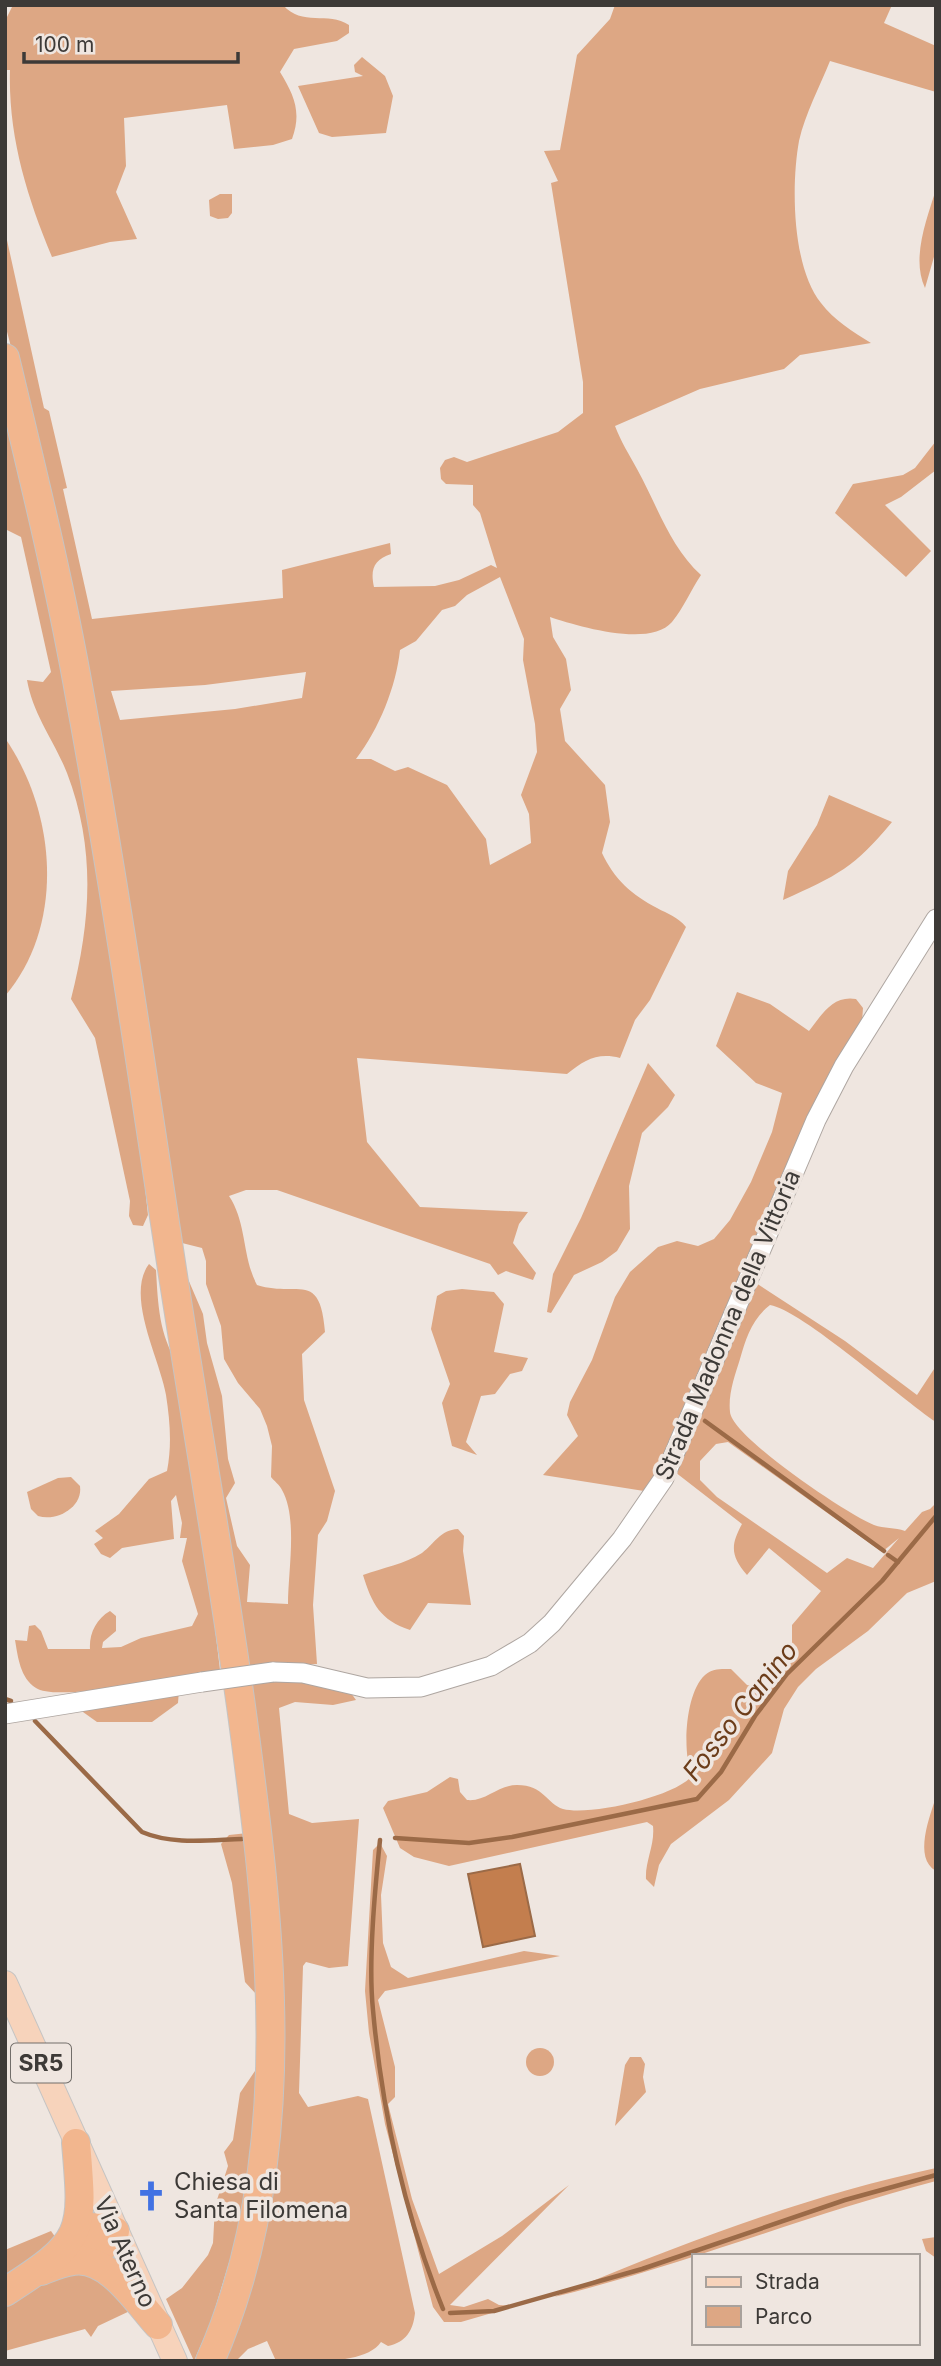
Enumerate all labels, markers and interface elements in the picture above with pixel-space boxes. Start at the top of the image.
scale bar [24,21,238,65]
text: 100 m [35,32,94,57]
street label: Strada Madonna della Vittoria [649,1165,806,1484]
water label: Fosso Canino [676,1635,803,1786]
road number: SR5 [11,2044,71,2082]
place label: Chiesa di Santa Filomena [174,2167,348,2224]
church icon: Chiesa di Santa Filomena [134,2179,168,2213]
street label: Via Aterno [88,2192,163,2312]
legend [692,2254,920,2345]
text: Strada [755,2269,820,2294]
text: Parco [755,2304,812,2329]

